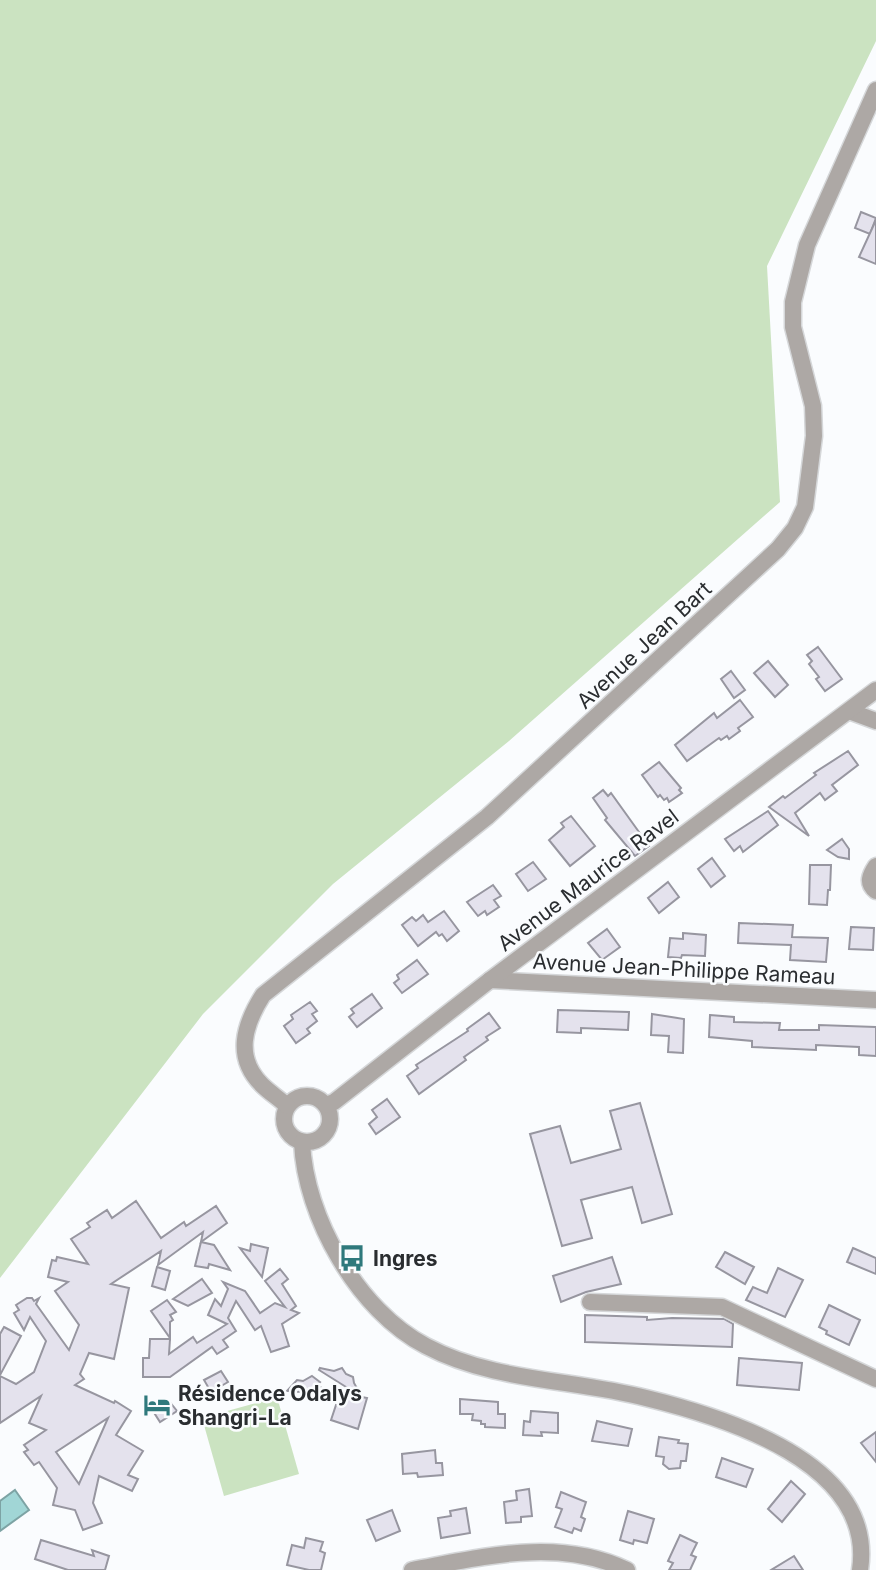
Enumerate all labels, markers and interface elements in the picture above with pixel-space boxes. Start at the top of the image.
street label: Avenue Jean Bart [572,576,717,714]
street label: Avenue Maurice Ravel [493,804,683,956]
street label: Avenue Jean-Philippe Rameau [532,949,836,989]
bus stop icon: Ingres [337,1243,367,1273]
place label: Ingres [373,1246,438,1271]
place label: Résidence Odalys Shangri-La [178,1381,362,1430]
hotel icon: Résidence Odalys Shangri-La [142,1390,172,1420]

